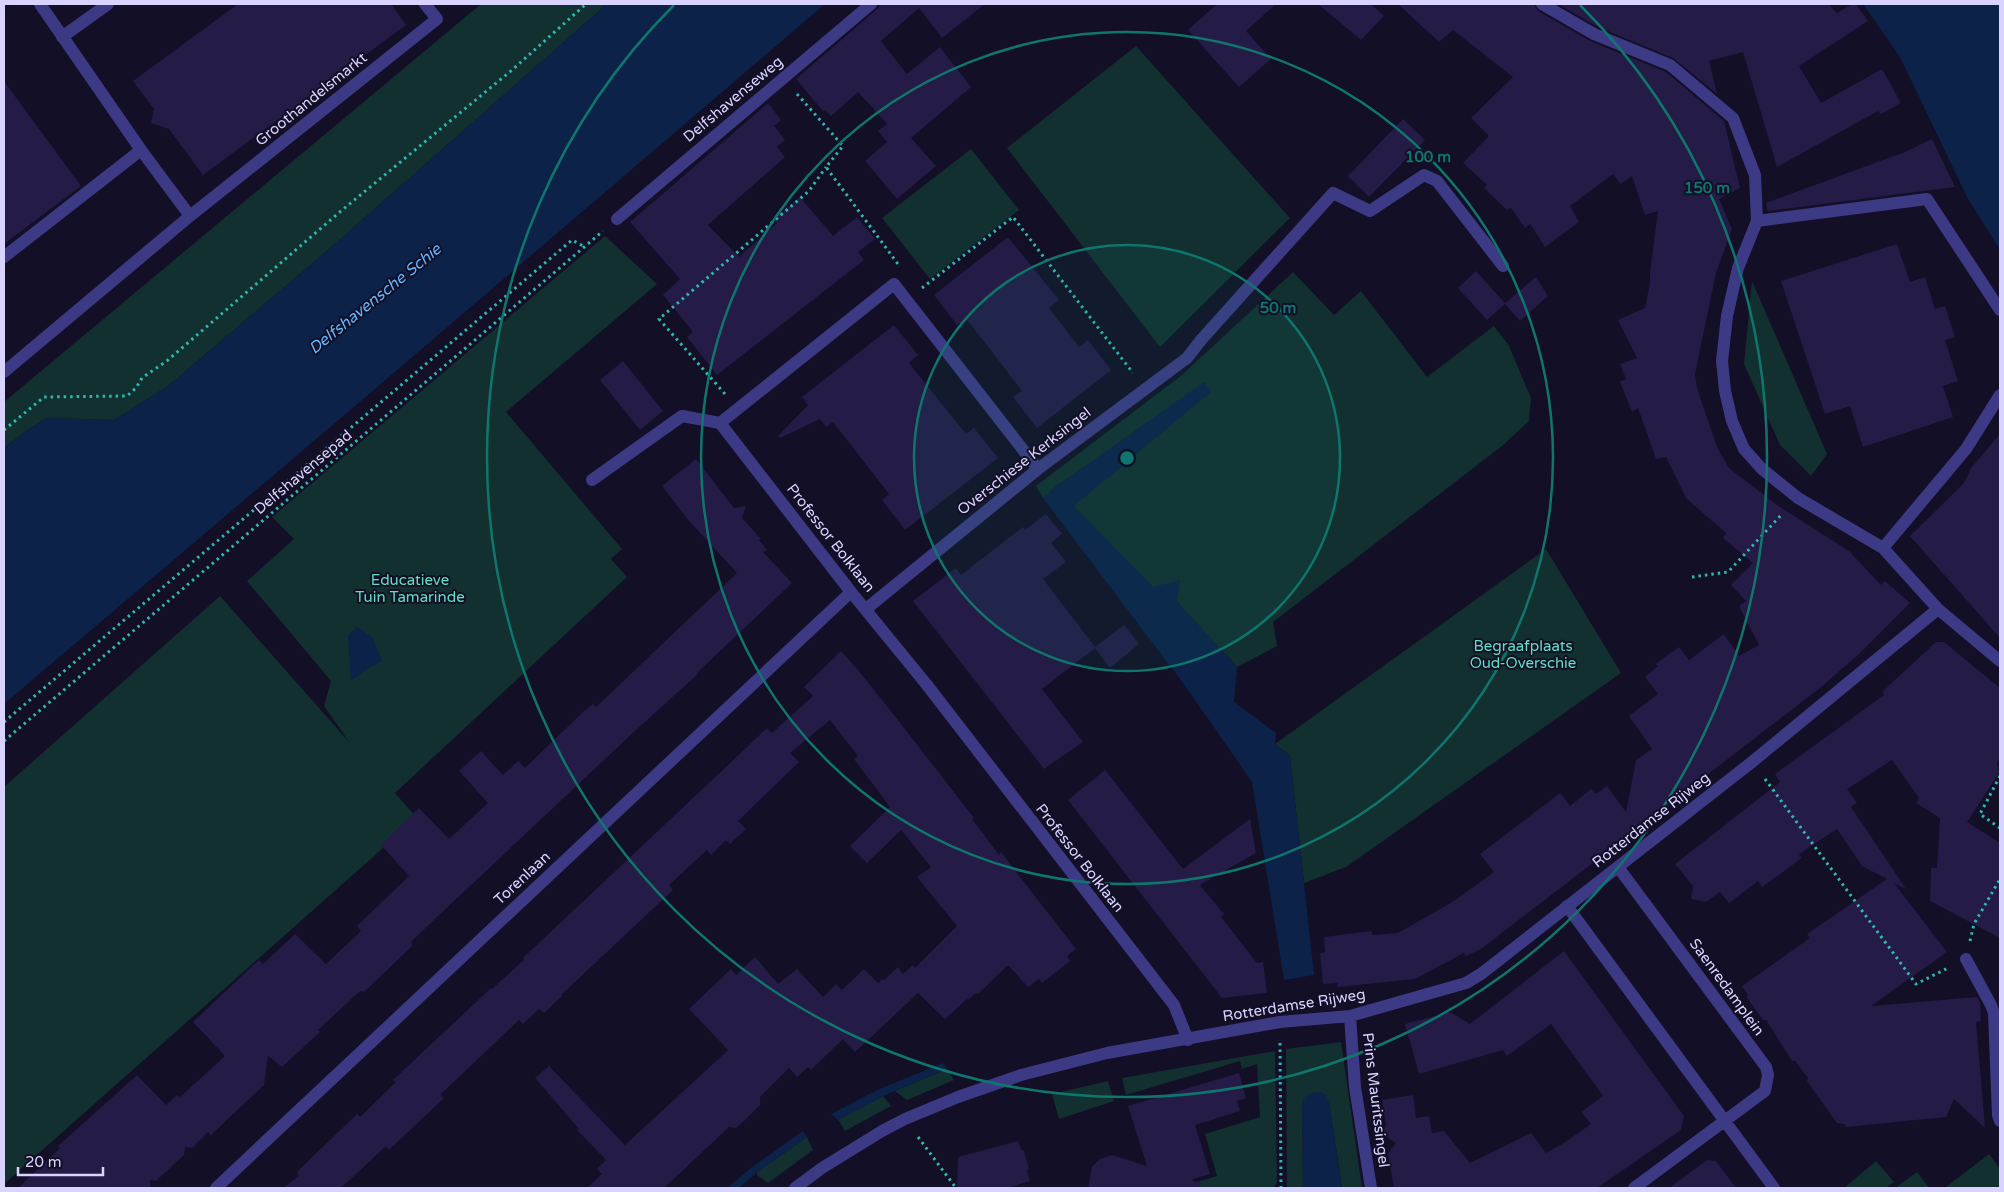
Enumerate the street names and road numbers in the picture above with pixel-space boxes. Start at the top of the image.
street label: Groothandelsmarkt [252,48,371,149]
street label: Delfshavenseweg [680,52,786,146]
street label: Overschiese Kerksingel [954,403,1094,519]
street label: Delfshavensepad [250,426,356,518]
street label: Professor Bolklaan [783,480,879,596]
street label: Rotterdamse Rijweg [1589,768,1713,872]
street label: Professor Bolklaan [1032,800,1128,916]
street label: Torenlaan [490,847,554,909]
street label: Saenredamplein [1686,935,1768,1039]
street label: Rotterdamse Rijweg [1221,985,1367,1025]
street label: Prins Mauritssingel [1359,1031,1393,1169]

